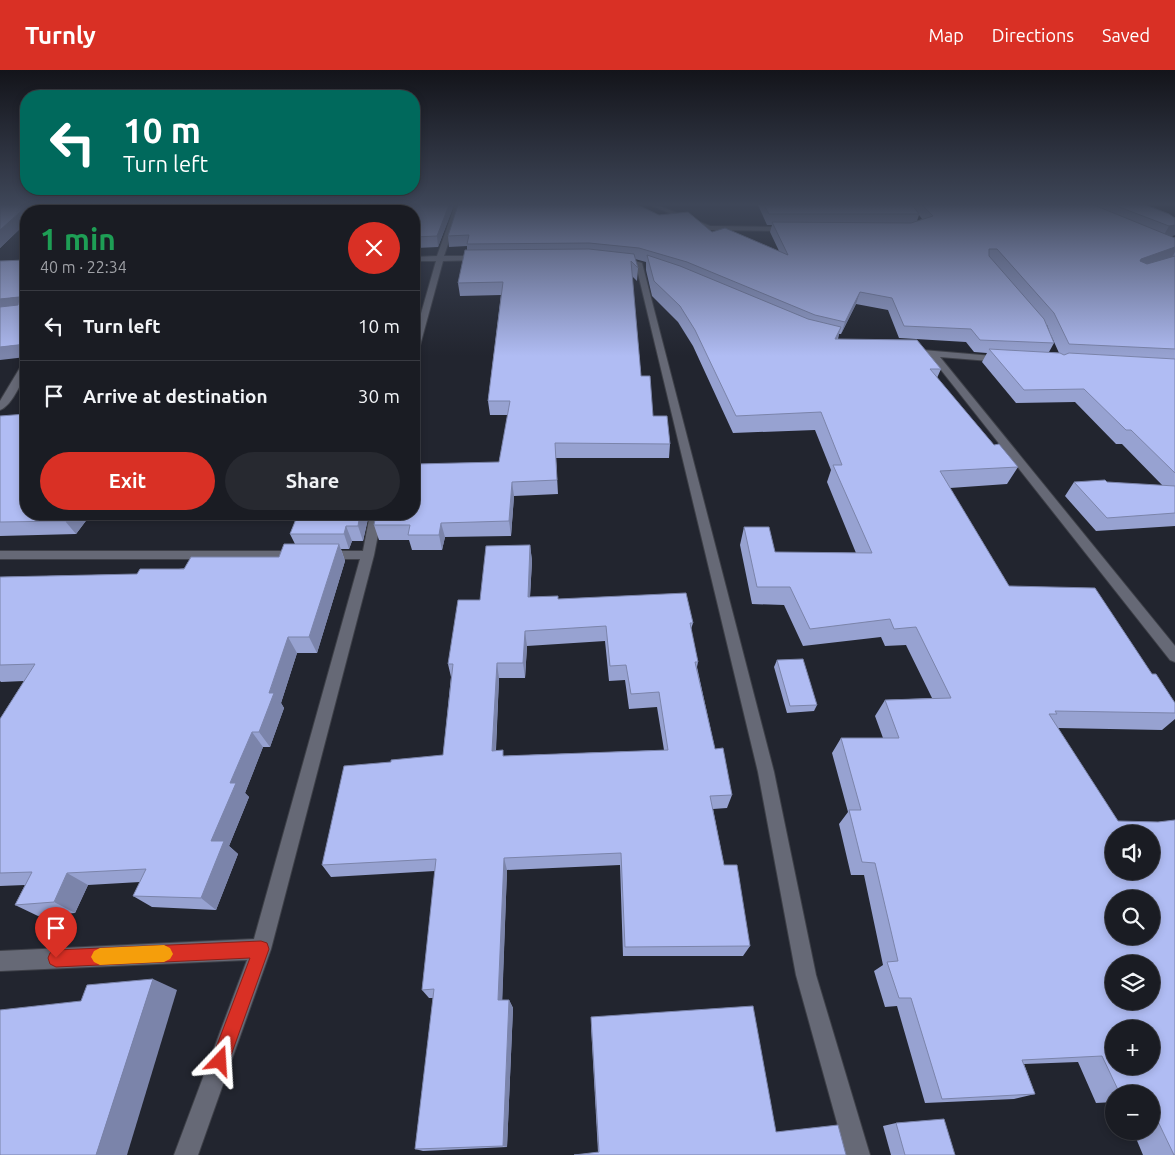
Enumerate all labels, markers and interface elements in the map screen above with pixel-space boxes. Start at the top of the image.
text: Turnly [25,22,96,49]
text: Map [928,25,964,45]
text: Directions [992,25,1074,45]
text: Saved [1102,25,1150,45]
icon: left [40,110,105,175]
text: 10 m [123,110,201,150]
text: Turn left [123,151,208,176]
text: 1 min [40,222,116,256]
button: close [348,222,400,274]
text: 40 m · 22:34 [40,258,127,276]
icon: left [40,312,68,340]
text: Turn left [83,315,161,337]
text: 10 m [358,315,400,337]
icon: arrive [40,382,68,410]
text: Arrive at destination [83,385,268,407]
text: 30 m [358,385,400,407]
button: Exit [40,452,215,510]
button: Share [225,452,400,510]
map controls [1105,825,1160,1140]
button: sound [1105,825,1160,880]
button: search [1105,890,1160,945]
pin [35,907,77,958]
icon: arrive [42,914,70,942]
button: layers [1105,955,1160,1010]
button: + [1105,1020,1160,1075]
position arrow [193,1034,245,1086]
button: − [1105,1085,1160,1140]

